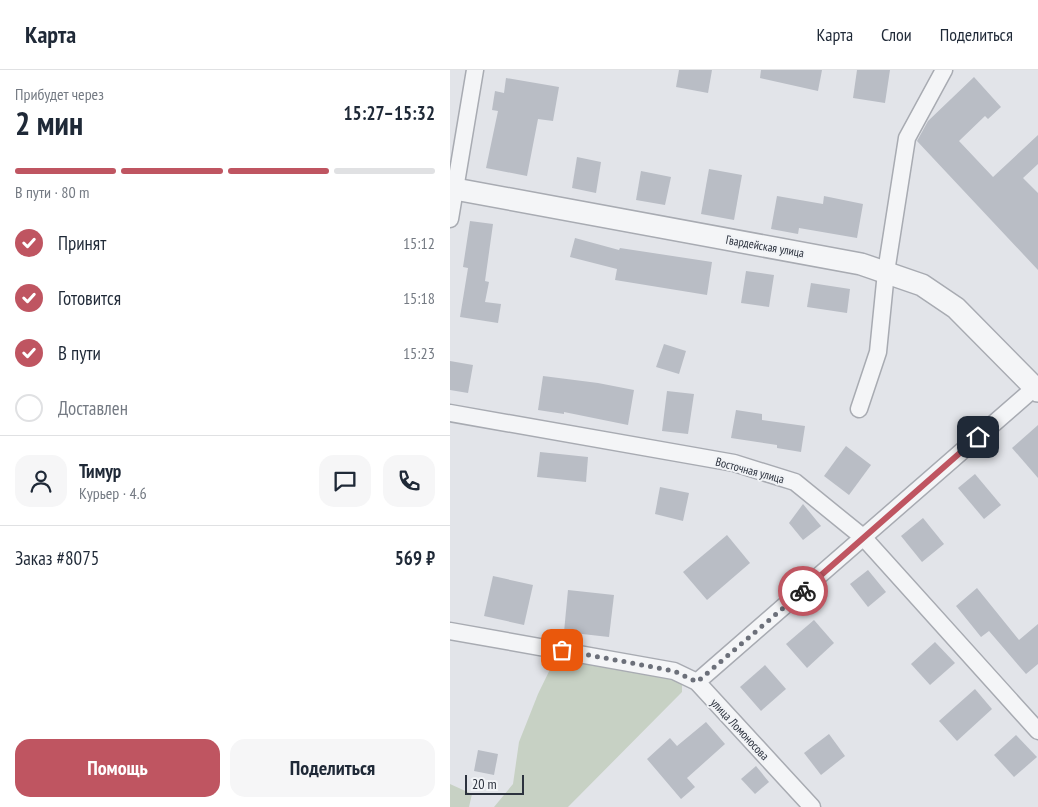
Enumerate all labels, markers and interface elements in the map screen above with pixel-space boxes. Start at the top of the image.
text: Карта [25,19,76,50]
text: Карта [816,23,853,46]
text: Слои [881,23,912,46]
text: Поделиться [940,23,1013,46]
text: Прибудет через [15,84,104,104]
text: 15:27–15:32 [343,101,435,125]
text: 2 мин [15,102,83,144]
text: В пути · 80 m [15,182,89,202]
icon: check [15,229,43,257]
text: Принят [58,231,106,255]
street label: Гвардейская улица [725,232,805,260]
text: 15:12 [403,233,435,253]
icon: check [15,284,43,312]
text: Готовится [58,286,121,310]
text: 15:18 [403,288,435,308]
icon: check [15,339,43,367]
text: В пути [58,341,101,365]
text: 15:23 [403,343,435,363]
text: Доставлен [58,396,128,420]
pin [957,416,999,458]
icon: home [964,423,992,451]
street label: Восточная улица [714,454,786,486]
button: person [15,455,67,507]
button: chat [319,455,371,507]
button: phone [383,455,435,507]
text: Тимур [79,459,121,483]
text: Курьер · 4.6 [79,483,147,503]
text: Заказ #8075 [15,546,99,570]
text: 569 ₽ [395,546,435,570]
courier [778,566,828,616]
icon: bike [789,577,817,605]
pin [541,629,583,671]
icon: bag [548,636,576,664]
street label: улица Ломоносова [708,695,773,763]
button: Помощь [15,739,220,797]
button: Поделиться [230,739,435,797]
scale bar [465,772,524,795]
text: 20 m [472,775,497,793]

